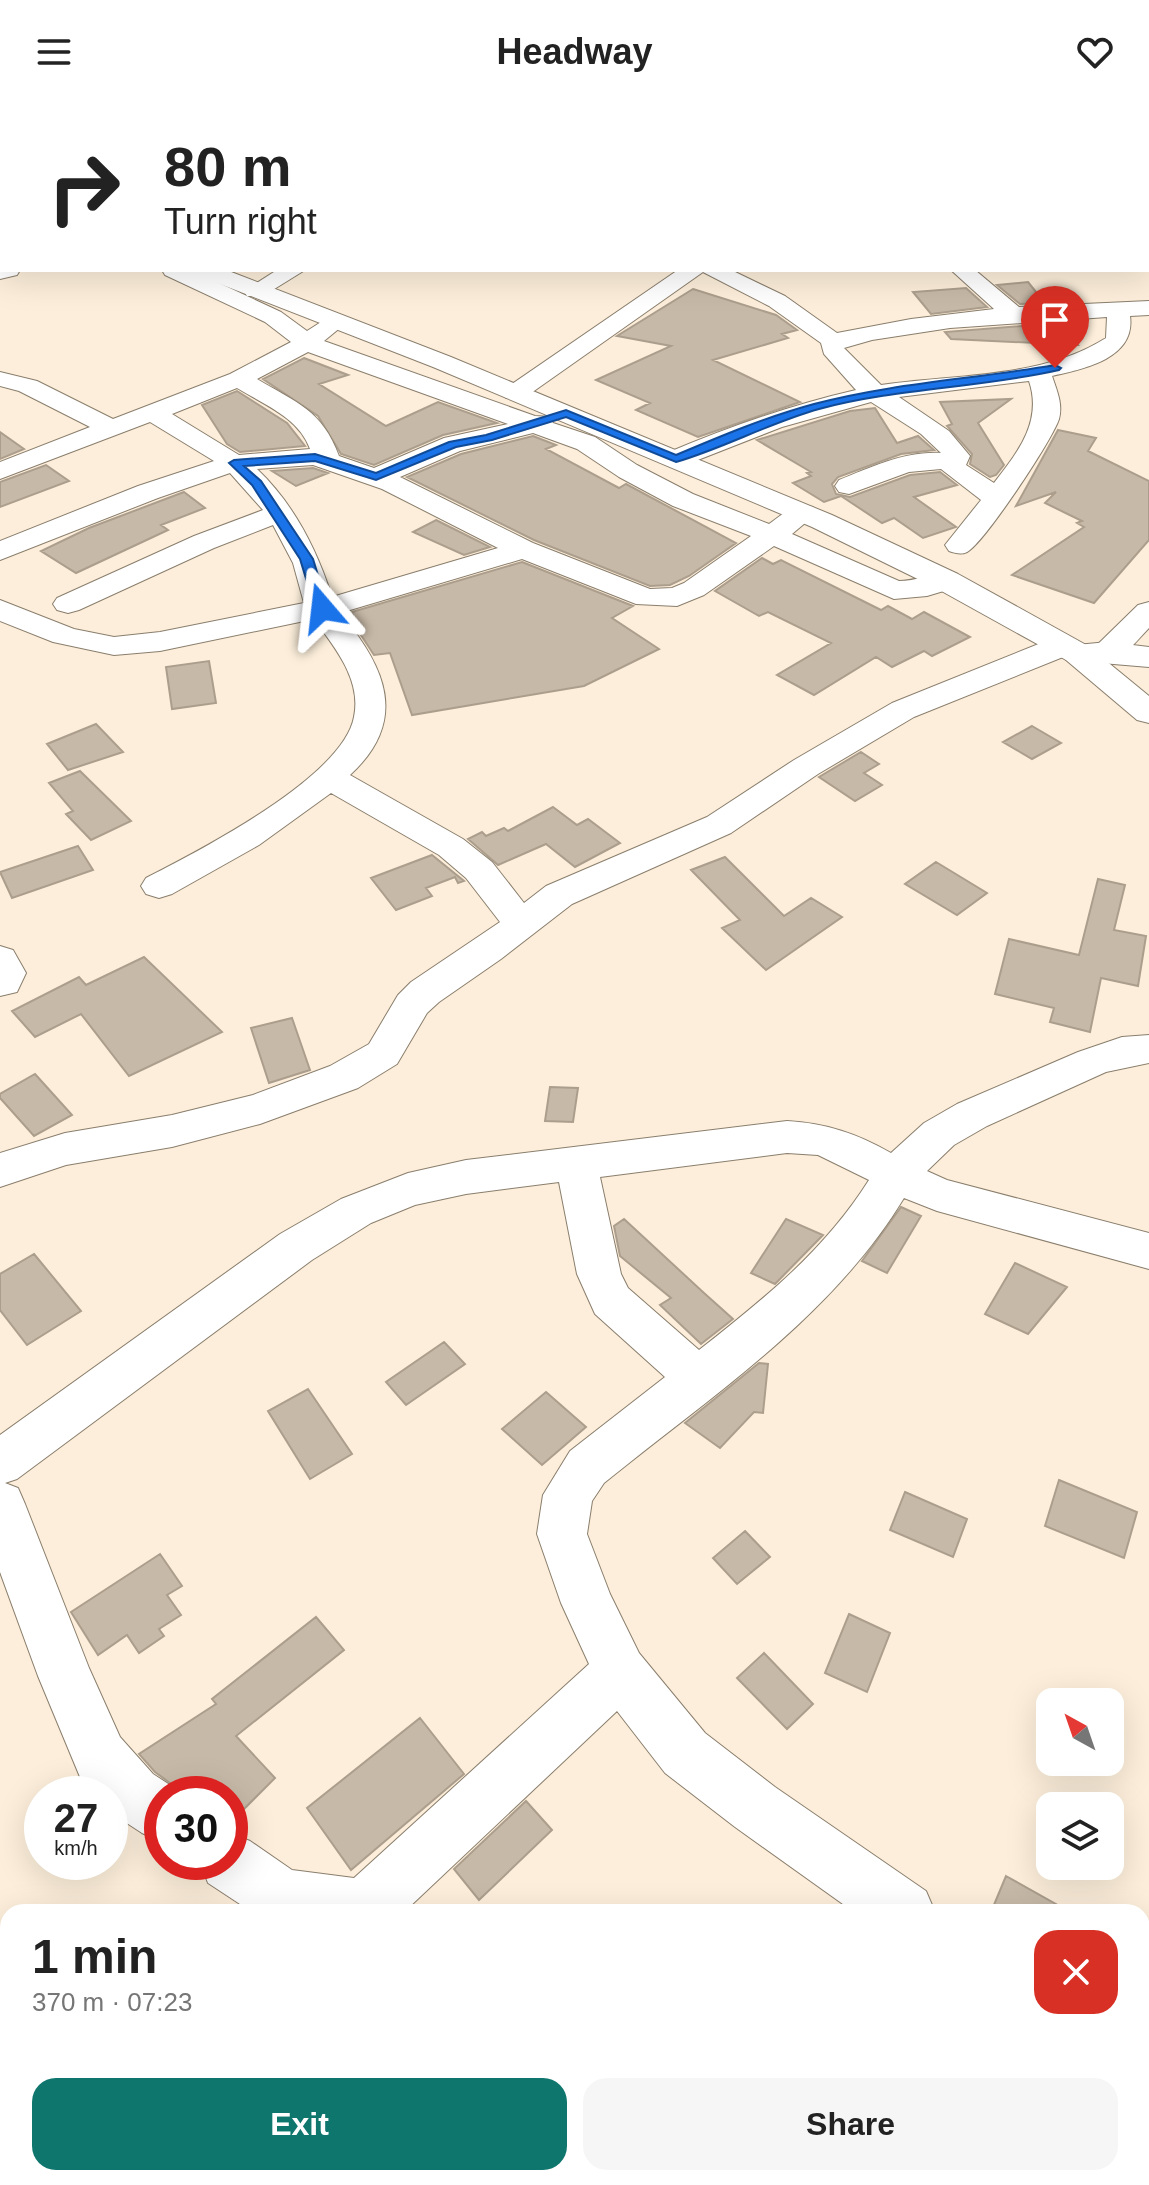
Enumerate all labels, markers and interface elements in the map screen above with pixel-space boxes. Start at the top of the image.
icon: menu [32,30,76,74]
icon: heart [1073,30,1117,74]
text: Headway [496,31,653,72]
text: 80 m [164,135,292,198]
icon: right [32,136,136,240]
text: Turn right [164,201,317,242]
pin [1021,286,1089,368]
icon: arrive [1033,298,1077,342]
position arrow [280,566,364,650]
north arrow [1036,1688,1124,1776]
map controls [1036,1688,1124,1880]
speed limit sign: 30 [144,1776,248,1880]
button: layers [1036,1792,1124,1880]
text: 27 [54,1796,98,1840]
text: km/h [54,1837,98,1859]
text: 1 min [32,1930,157,1983]
button: close [1034,1930,1118,2014]
text: 370 m · 07:23 [32,1987,192,2017]
button: Exit [32,2078,567,2170]
button: Share [583,2078,1118,2170]

